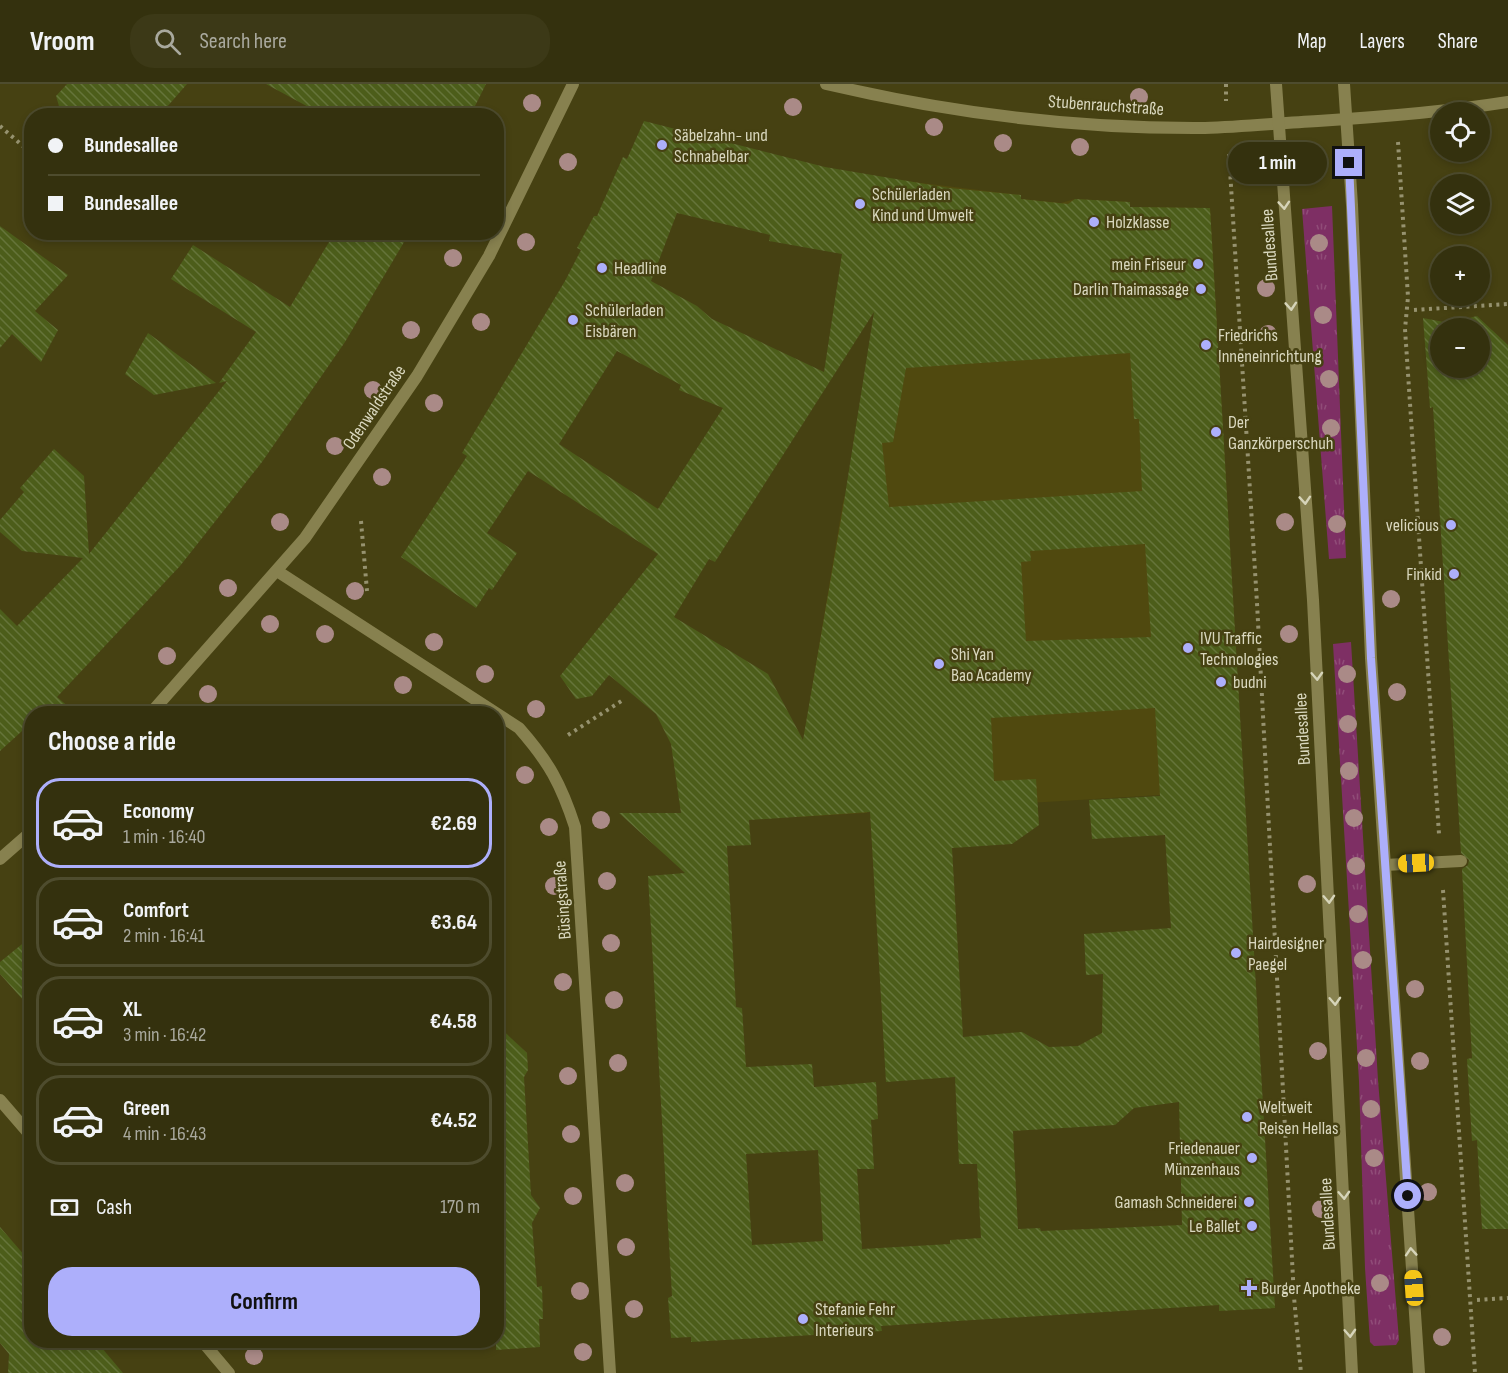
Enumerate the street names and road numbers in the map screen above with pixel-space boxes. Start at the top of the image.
street label: Stubenrauchstraße [1047,91,1165,120]
street label: Bundesallee [1256,208,1283,282]
street label: Odenwaldstraße [338,361,410,454]
street label: Bundesallee [1290,692,1315,766]
street label: Büsingstraße [549,860,576,940]
street label: Bundesallee [1315,1177,1340,1251]

